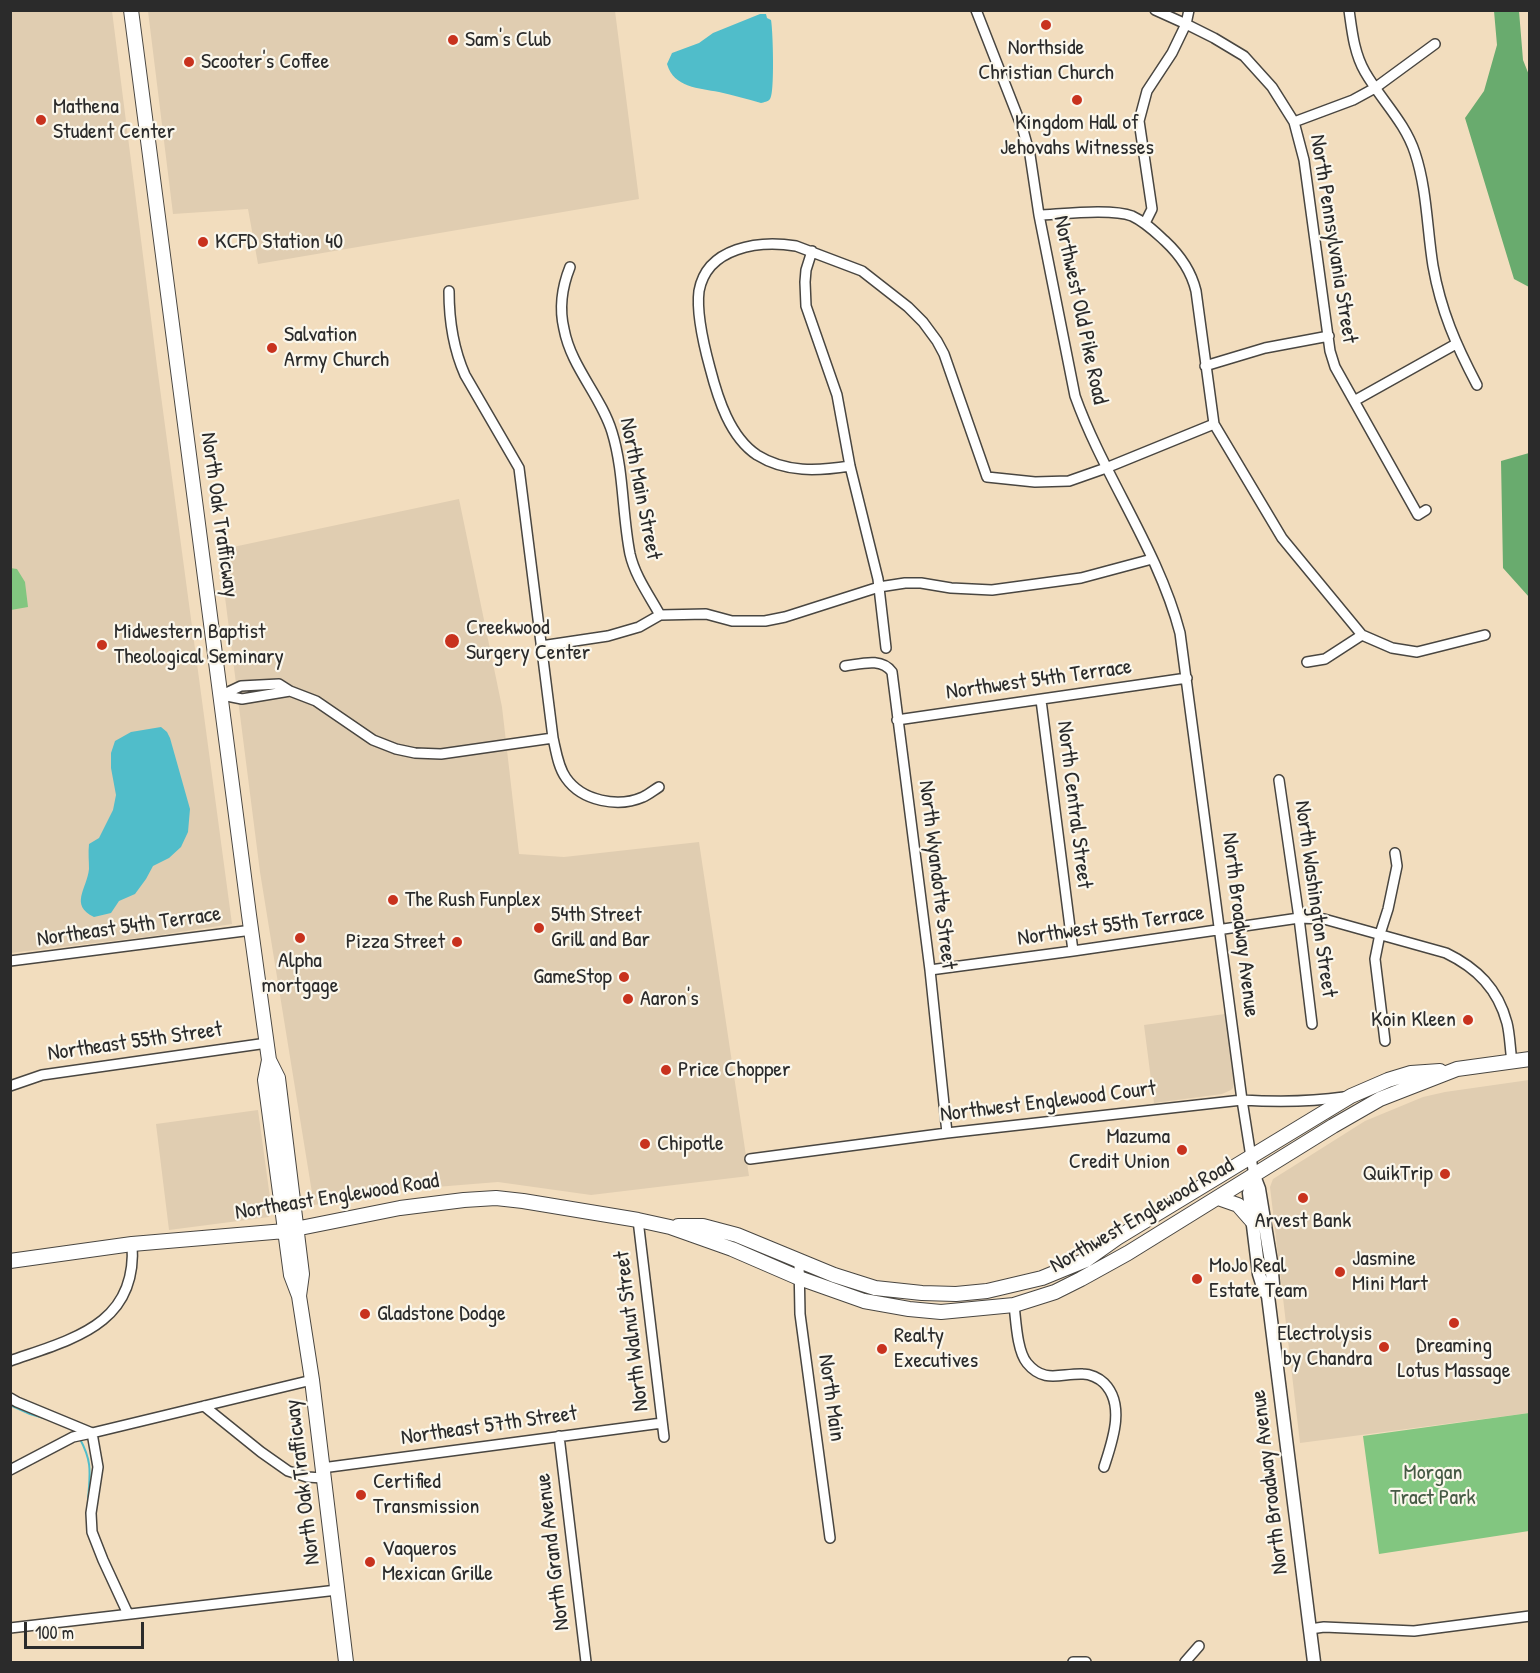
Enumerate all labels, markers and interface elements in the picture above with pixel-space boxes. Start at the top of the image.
marker: Northside Christian Church [1039,18,1053,32]
place label: Sam's Club [465,27,552,53]
marker: Sam's Club [446,33,460,47]
place label: Northside Christian Church [978,35,1114,86]
place label: Scooter's Coffee [201,49,329,75]
marker: Scooter's Coffee [182,55,196,69]
marker: Kingdom Hall of Jehovahs Witnesses [1070,93,1084,107]
place label: Mathena Student Center [53,94,175,146]
place label: Kingdom Hall of Jehovahs Witnesses [1000,110,1154,162]
marker: Mathena Student Center [34,113,48,127]
street label: North Pennsylvania Street [1303,133,1363,345]
street label: Northwest Old Pike Road [1047,213,1113,407]
place label: KCFD Station 40 [215,229,343,255]
marker: KCFD Station 40 [196,235,210,249]
place label: Salvation Army Church [284,322,389,374]
marker: Salvation Army Church [265,341,279,355]
street label: North Main Street [613,416,667,562]
street label: North Oak Trafficway [194,431,244,599]
place label: Creekwood Surgery Center [466,615,590,666]
place label: Midwestern Baptist Theological Seminary [114,619,284,670]
marker: Creekwood Surgery Center [443,632,461,650]
marker: Midwestern Baptist Theological Seminary [95,638,109,652]
street label: Northwest 54th Terrace [944,654,1134,706]
street label: North Central Street [1051,720,1097,890]
street label: North Wyandotte Street [912,779,962,971]
street label: North Washington Street [1288,799,1342,999]
street label: North Broadway Avenue [1216,831,1264,1019]
place label: The Rush Funplex [405,887,541,913]
marker: The Rush Funplex [386,893,400,907]
street label: Northwest 55th Terrace [1016,900,1206,952]
street label: Northeast 54th Terrace [35,901,223,953]
place label: 54th Street Grill and Bar [551,902,650,954]
marker: 54th Street Grill and Bar [532,921,546,935]
place label: Pizza Street [346,929,445,955]
marker: Alpha mortgage [293,931,307,945]
marker: Pizza Street [450,935,464,949]
place label: Alpha mortgage [262,948,338,999]
place label: GameStop [533,964,612,990]
marker: GameStop [617,970,631,984]
place label: Aaron's [640,986,699,1012]
marker: Aaron's [621,992,635,1006]
place label: Koin Kleen [1371,1007,1456,1033]
marker: Koin Kleen [1461,1013,1475,1027]
street label: Northeast 55th Street [46,1017,224,1067]
place label: Price Chopper [678,1057,791,1083]
marker: Price Chopper [659,1063,673,1077]
street label: Northwest Englewood Court [939,1076,1157,1128]
place label: Mazuma Credit Union [1069,1124,1170,1176]
place label: Chipotle [657,1131,724,1157]
marker: Chipotle [638,1137,652,1151]
marker: Mazuma Credit Union [1175,1143,1189,1157]
street label: Northwest Englewood Road [1046,1153,1238,1279]
place label: QuikTrip [1363,1161,1433,1187]
marker: QuikTrip [1438,1167,1452,1181]
street label: Northeast Englewood Road [233,1168,441,1226]
marker: Arvest Bank [1296,1191,1310,1205]
place label: Arvest Bank [1255,1208,1351,1234]
place label: Jasmine Mini Mart [1352,1246,1428,1298]
street label: North Walnut Street [609,1249,655,1413]
place label: MoJo Real Estate Team [1209,1253,1307,1304]
marker: Jasmine Mini Mart [1333,1265,1347,1279]
marker: MoJo Real Estate Team [1190,1272,1204,1286]
place label: Gladstone Dodge [377,1301,506,1327]
marker: Gladstone Dodge [358,1307,372,1321]
marker: Dreaming Lotus Massage [1447,1316,1461,1330]
place label: Electrolysis by Chandra [1277,1321,1372,1372]
place label: Realty Executives [894,1323,978,1374]
place label: Dreaming Lotus Massage [1398,1333,1510,1384]
marker: Electrolysis by Chandra [1377,1340,1391,1354]
marker: Realty Executives [875,1342,889,1356]
street label: North Main [812,1353,850,1443]
street label: North Broadway Avenue [1246,1388,1294,1576]
street label: North Oak Trafficway [280,1398,326,1566]
street label: Northeast 57th Street [399,1401,579,1451]
park label: Morgan Tract Park [1390,1460,1476,1512]
place label: Certified Transmission [373,1469,479,1520]
street label: North Grand Avenue [530,1472,576,1632]
marker: Certified Transmission [354,1488,368,1502]
place label: Vaqueros Mexican Grille [382,1536,493,1588]
marker: Vaqueros Mexican Grille [363,1555,377,1569]
scale bar [27,1610,147,1648]
text: 100 m [35,1620,74,1645]

